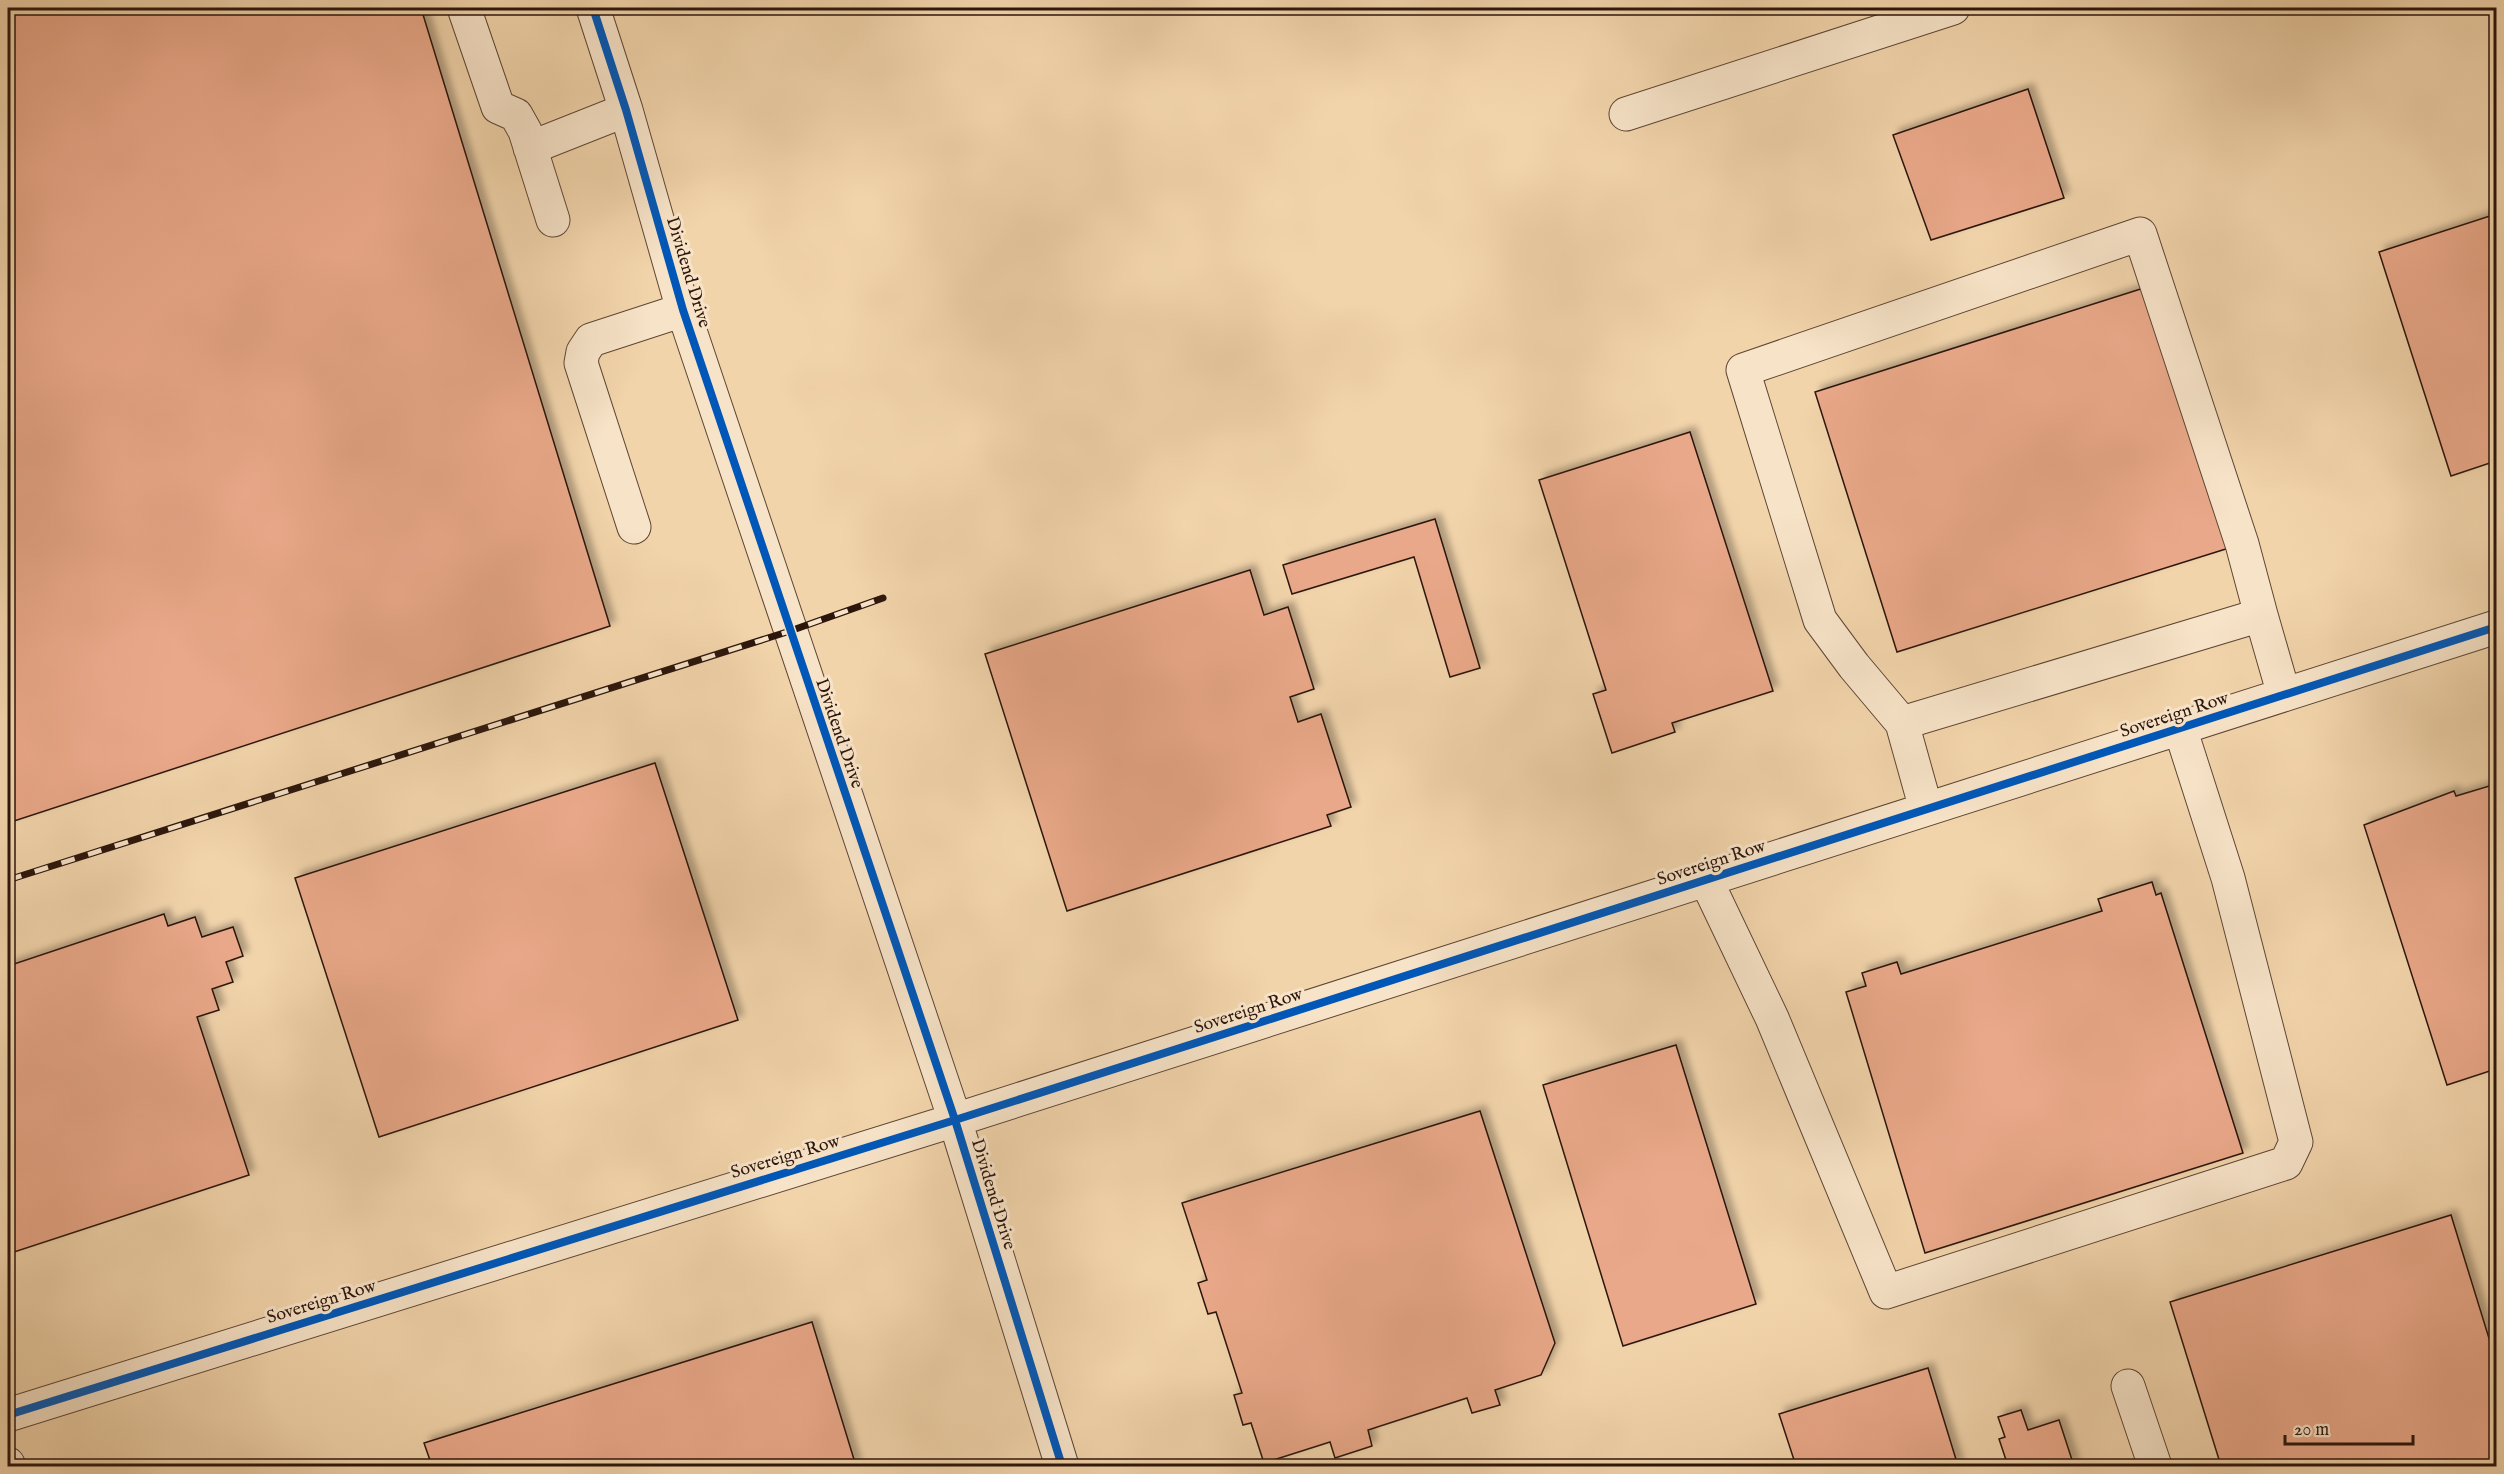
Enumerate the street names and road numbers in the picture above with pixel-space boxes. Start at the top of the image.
street label: Dividend Drive [660,214,715,331]
street label: Dividend Drive [809,675,868,792]
street label: Sovereign Row [2117,687,2233,744]
street label: Sovereign Row [1654,835,1770,892]
street label: Sovereign Row [1191,983,1307,1040]
street label: Sovereign Row [728,1130,844,1185]
street label: Dividend Drive [965,1136,1020,1253]
street label: Sovereign Row [264,1275,380,1330]

